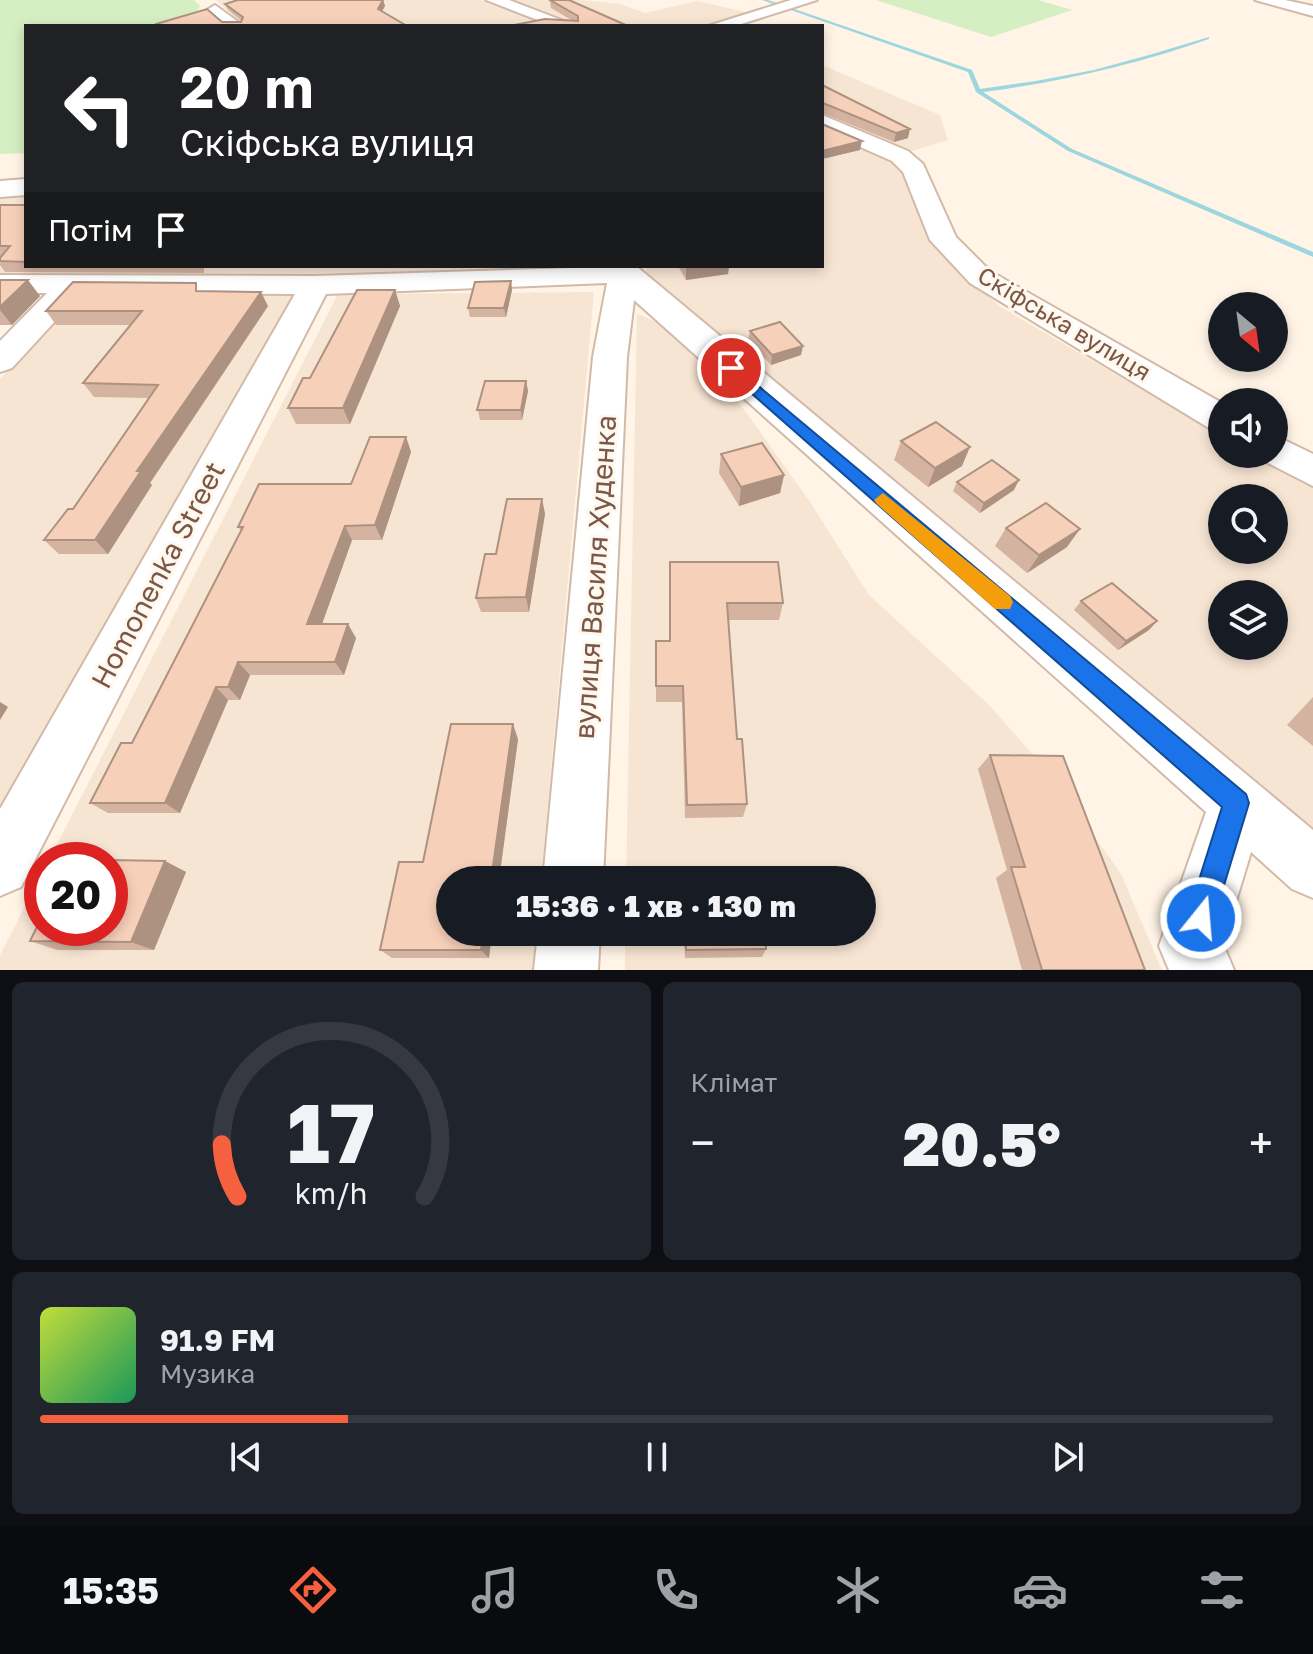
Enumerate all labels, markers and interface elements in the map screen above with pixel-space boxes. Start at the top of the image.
text: 20 m [180,53,314,120]
icon: left [48,56,152,160]
text: Скіфська вулиця [180,121,475,164]
icon: arrive [149,208,193,252]
text: Потім [48,212,133,248]
street label: Скіфська вулиця [973,260,1157,386]
north arrow [1208,292,1288,372]
map controls [1208,292,1288,660]
pin [697,334,765,402]
icon: arrive [709,346,753,390]
button: sound [1208,388,1288,468]
street label: вулиця Василя Худенка [567,414,622,740]
street label: Homonenka Street [84,456,231,694]
button: search [1208,484,1288,564]
button: layers [1208,580,1288,660]
speed limit sign: 20 [24,842,128,946]
position arrow [1159,876,1243,960]
text: 15:36 · 1 хв · 130 m [516,888,796,924]
text: Клімат [691,1067,777,1098]
text: 17 [287,1081,375,1181]
text: 20.5° [903,1107,1061,1179]
text: − [691,1116,715,1169]
text: + [1249,1116,1273,1169]
text: km/h [295,1176,368,1210]
text: 91.9 FM [160,1322,275,1358]
text: Музика [160,1358,255,1389]
icon: previous [224,1435,268,1479]
icon: pause [635,1435,679,1479]
icon: next [1046,1435,1090,1479]
icon: directions [285,1562,341,1618]
icon: music [467,1562,523,1618]
icon: phone [648,1562,704,1618]
icon: climate [830,1562,886,1618]
icon: car [1012,1562,1068,1618]
icon: filters [1194,1562,1250,1618]
text: 15:35 [63,1569,159,1612]

